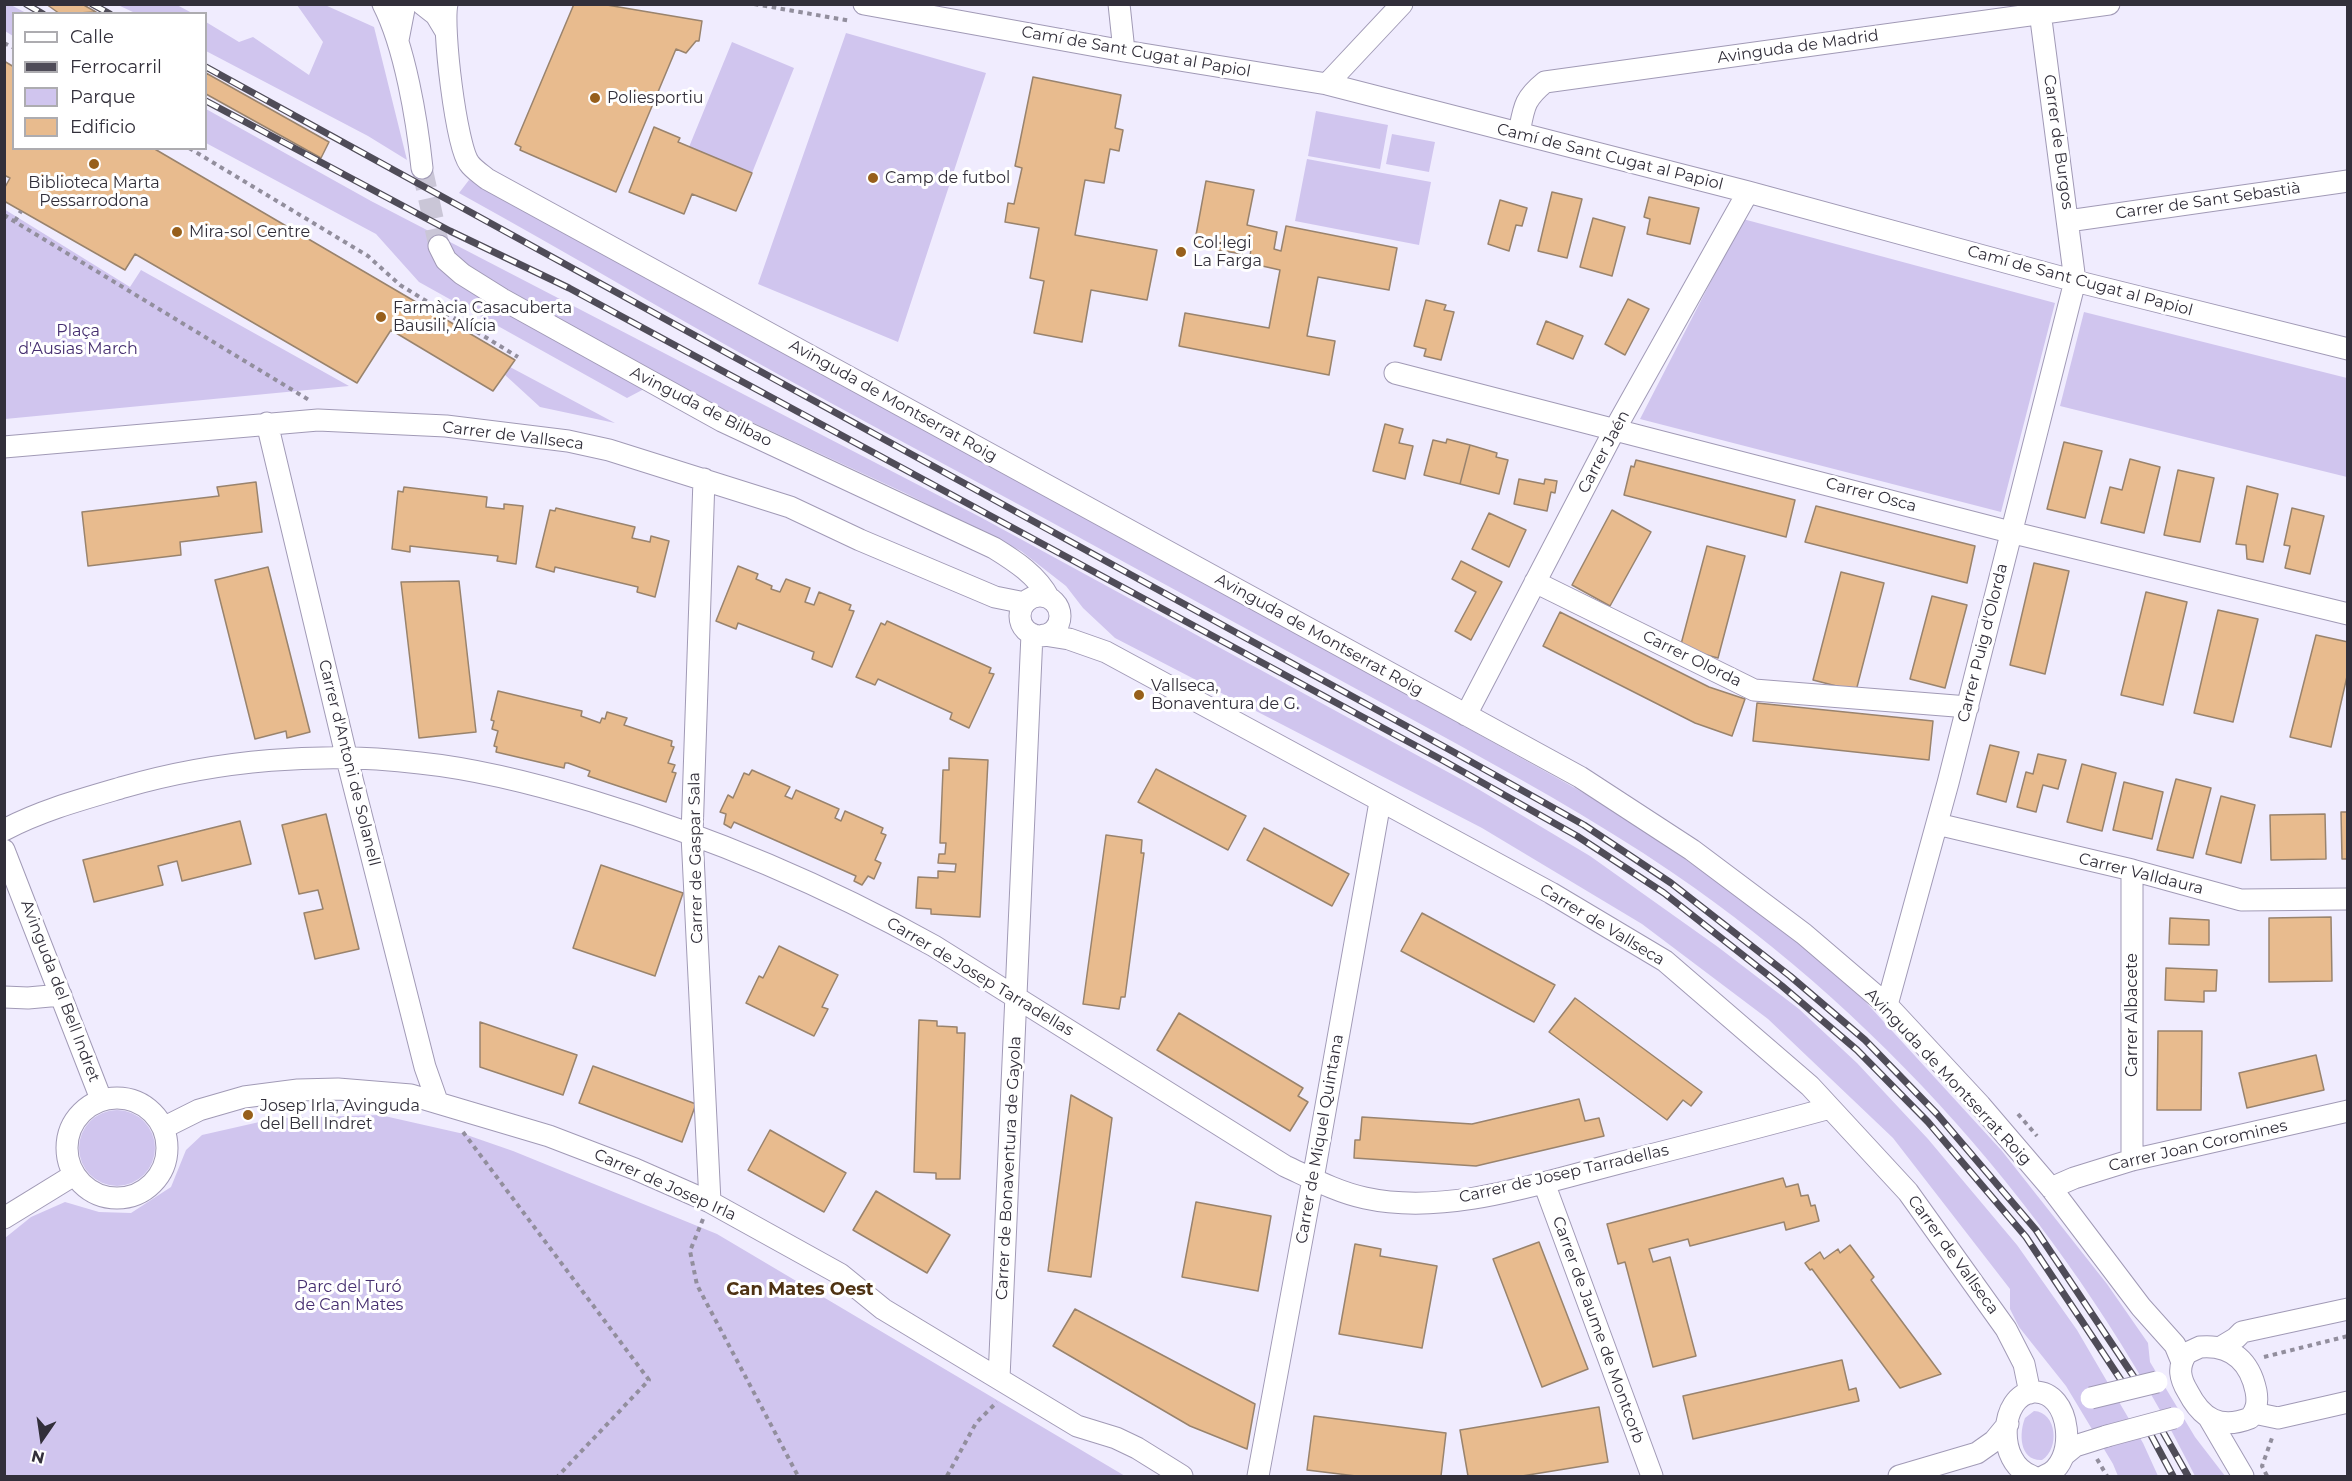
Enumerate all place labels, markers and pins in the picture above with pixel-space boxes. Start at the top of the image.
place label: Poliesportiu [607,88,703,108]
marker: Poliesportiu [588,91,602,105]
marker: Biblioteca Marta Pessarrodona [87,157,101,171]
place label: Camp de futbol [885,168,1010,188]
marker: Camp de futbol [866,171,880,185]
place label: Biblioteca Marta Pessarrodona [28,173,160,211]
place label: Mira-sol Centre [189,222,310,242]
marker: Mira-sol Centre [170,225,184,239]
place label: Col·legi La Farga [1193,233,1262,271]
marker: Col·legi La Farga [1174,245,1188,259]
place label: Farmàcia Casacuberta Bausili, Alícia [393,298,572,336]
marker: Farmàcia Casacuberta Bausili, Alícia [374,310,388,324]
place label: Vallseca, Bonaventura de G. [1151,676,1299,714]
marker: Vallseca, Bonaventura de G. [1132,688,1146,702]
place label: Josep Irla, Avinguda del Bell Indret [260,1096,420,1134]
marker: Josep Irla, Avinguda del Bell Indret [241,1108,255,1122]

